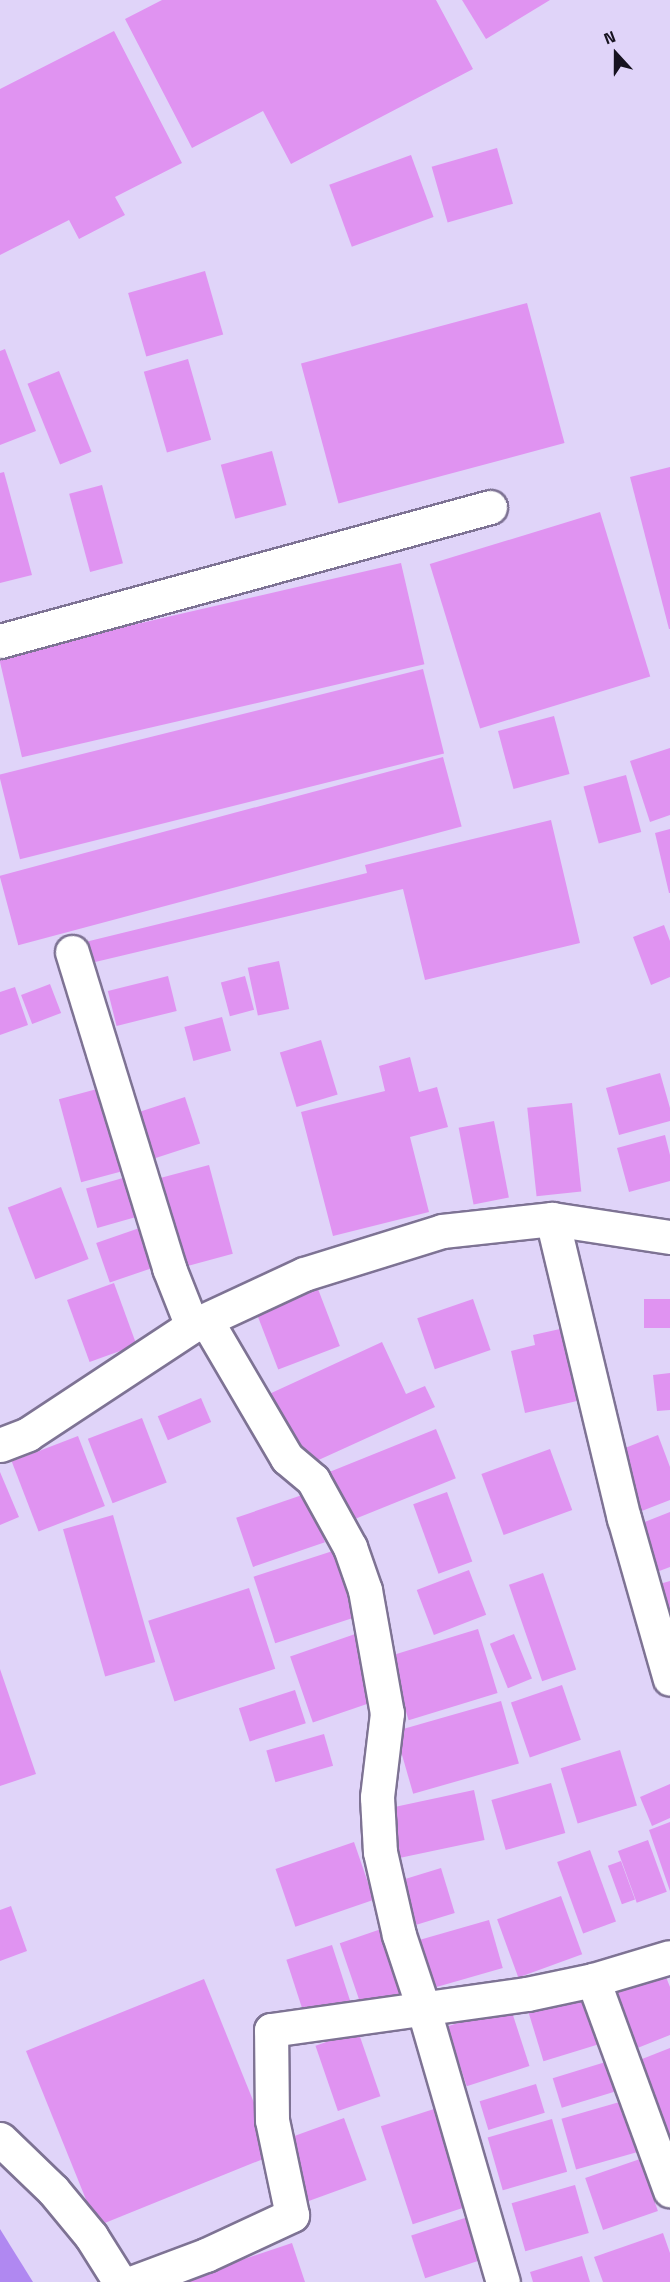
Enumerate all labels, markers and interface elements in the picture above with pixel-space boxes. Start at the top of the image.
north arrow [586,24,646,84]
text: N [600,24,619,50]

